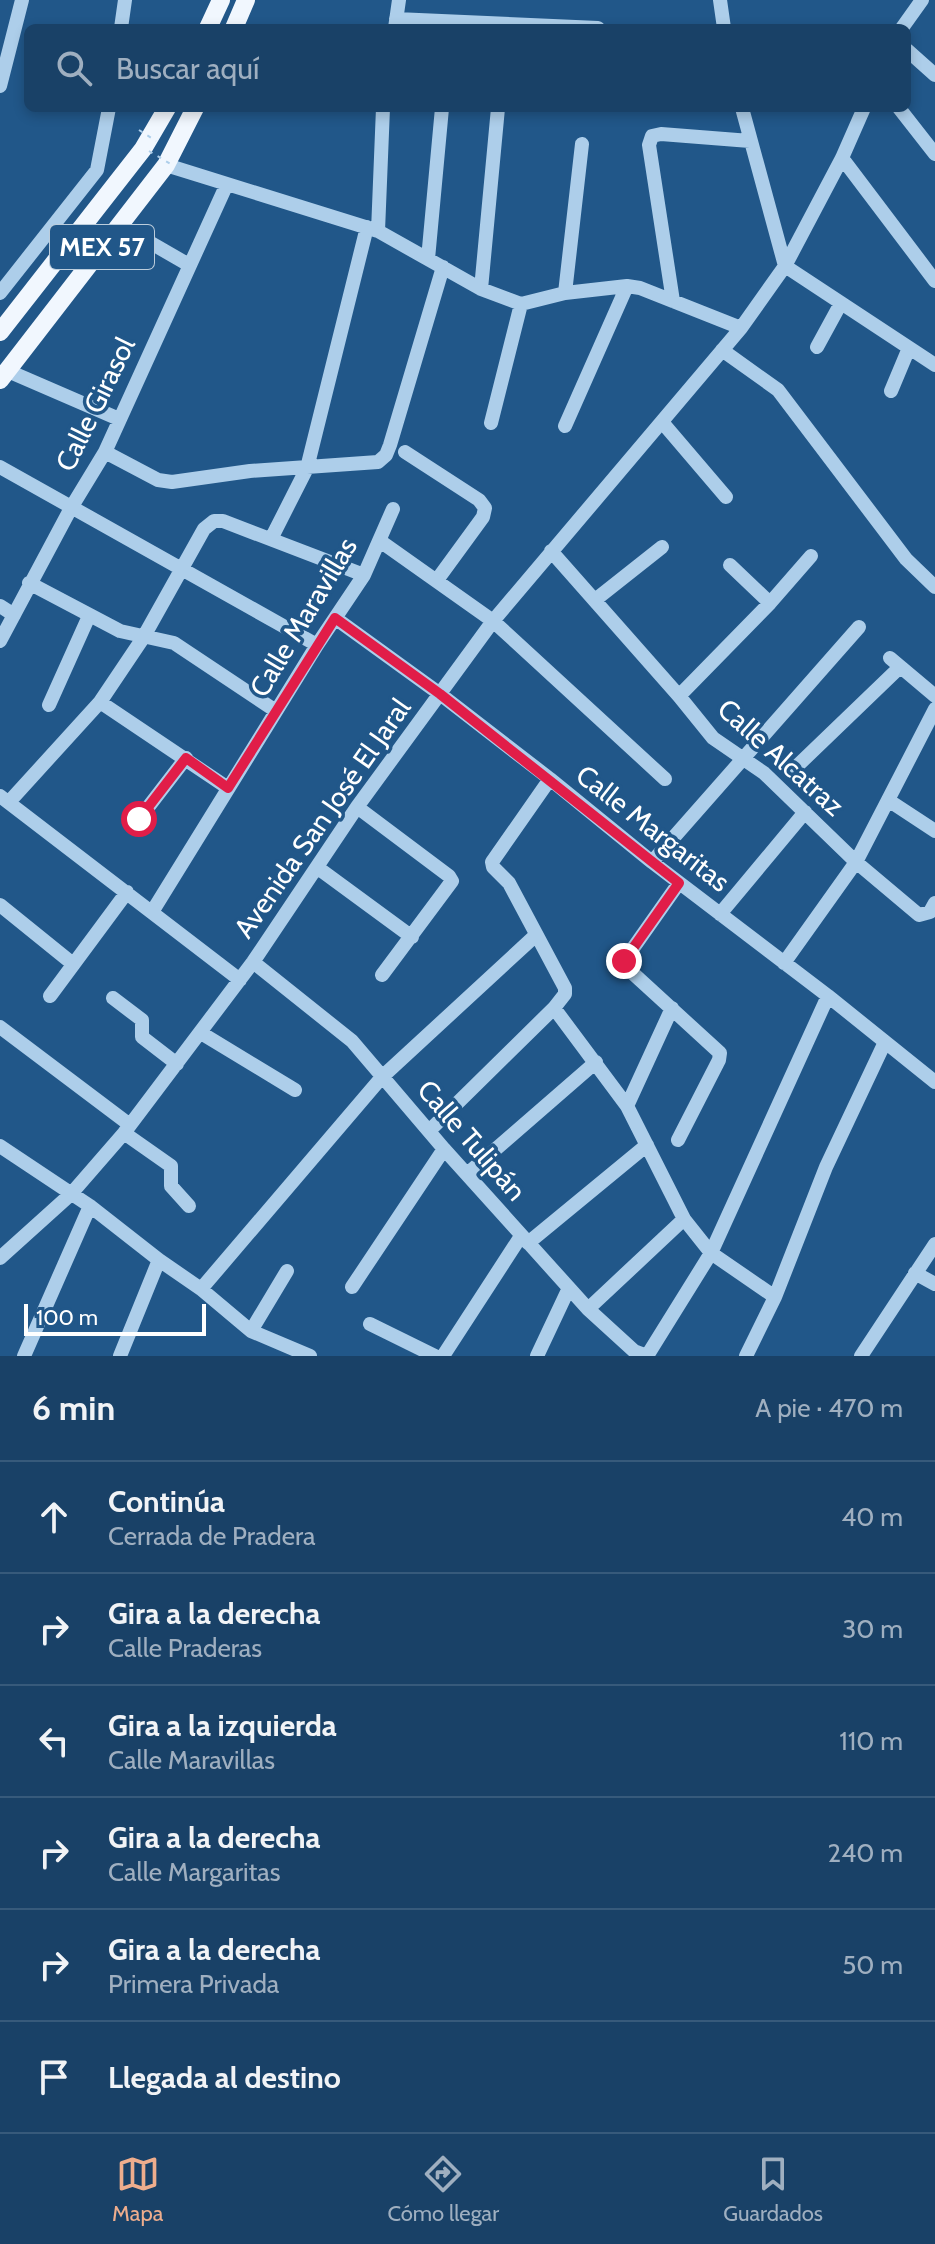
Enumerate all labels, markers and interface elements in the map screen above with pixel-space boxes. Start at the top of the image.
search box [24,24,911,112]
icon: search [52,46,96,90]
text: Buscar aquí [116,50,259,87]
road number: MEX 57 [50,225,154,269]
street label: Calle Girasol [48,331,142,476]
street label: Calle Maravillas [242,531,364,703]
street label: Avenida San José El Jaral [226,691,418,944]
street label: Calle Alcatraz [711,691,851,823]
street label: Calle Margaritas [569,757,737,899]
route start [121,801,157,837]
route end [606,943,642,979]
street label: Calle Tulipán [410,1073,534,1207]
scale bar [24,1300,206,1336]
text: 100 m [36,1304,98,1331]
text: 6 min [32,1387,115,1429]
text: A pie · 470 m [755,1392,903,1424]
text: Continúa [108,1483,225,1520]
icon: ahead [32,1495,76,1539]
text: 40 m [841,1501,903,1533]
text: Cerrada de Pradera [108,1520,315,1552]
text: Gira a la derecha [108,1595,320,1632]
icon: right [32,1607,76,1651]
text: 30 m [842,1613,903,1645]
text: Calle Praderas [108,1632,262,1664]
text: Gira a la izquierda [108,1707,337,1744]
icon: left [32,1719,76,1763]
text: 110 m [839,1725,903,1757]
text: Calle Maravillas [108,1744,275,1776]
text: Gira a la derecha [108,1819,320,1856]
icon: right [32,1831,76,1875]
text: 240 m [828,1837,903,1869]
text: Calle Margaritas [108,1856,280,1888]
text: Gira a la derecha [108,1931,320,1968]
icon: right [32,1943,76,1987]
text: 50 m [842,1949,903,1981]
text: Primera Privada [108,1968,279,2000]
icon: arrive [32,2055,76,2099]
text: Llegada al destino [108,2059,341,2096]
tab: Mapa [112,2152,163,2227]
tab: Cómo llegar [387,2152,499,2227]
tab: Guardados [723,2152,823,2227]

